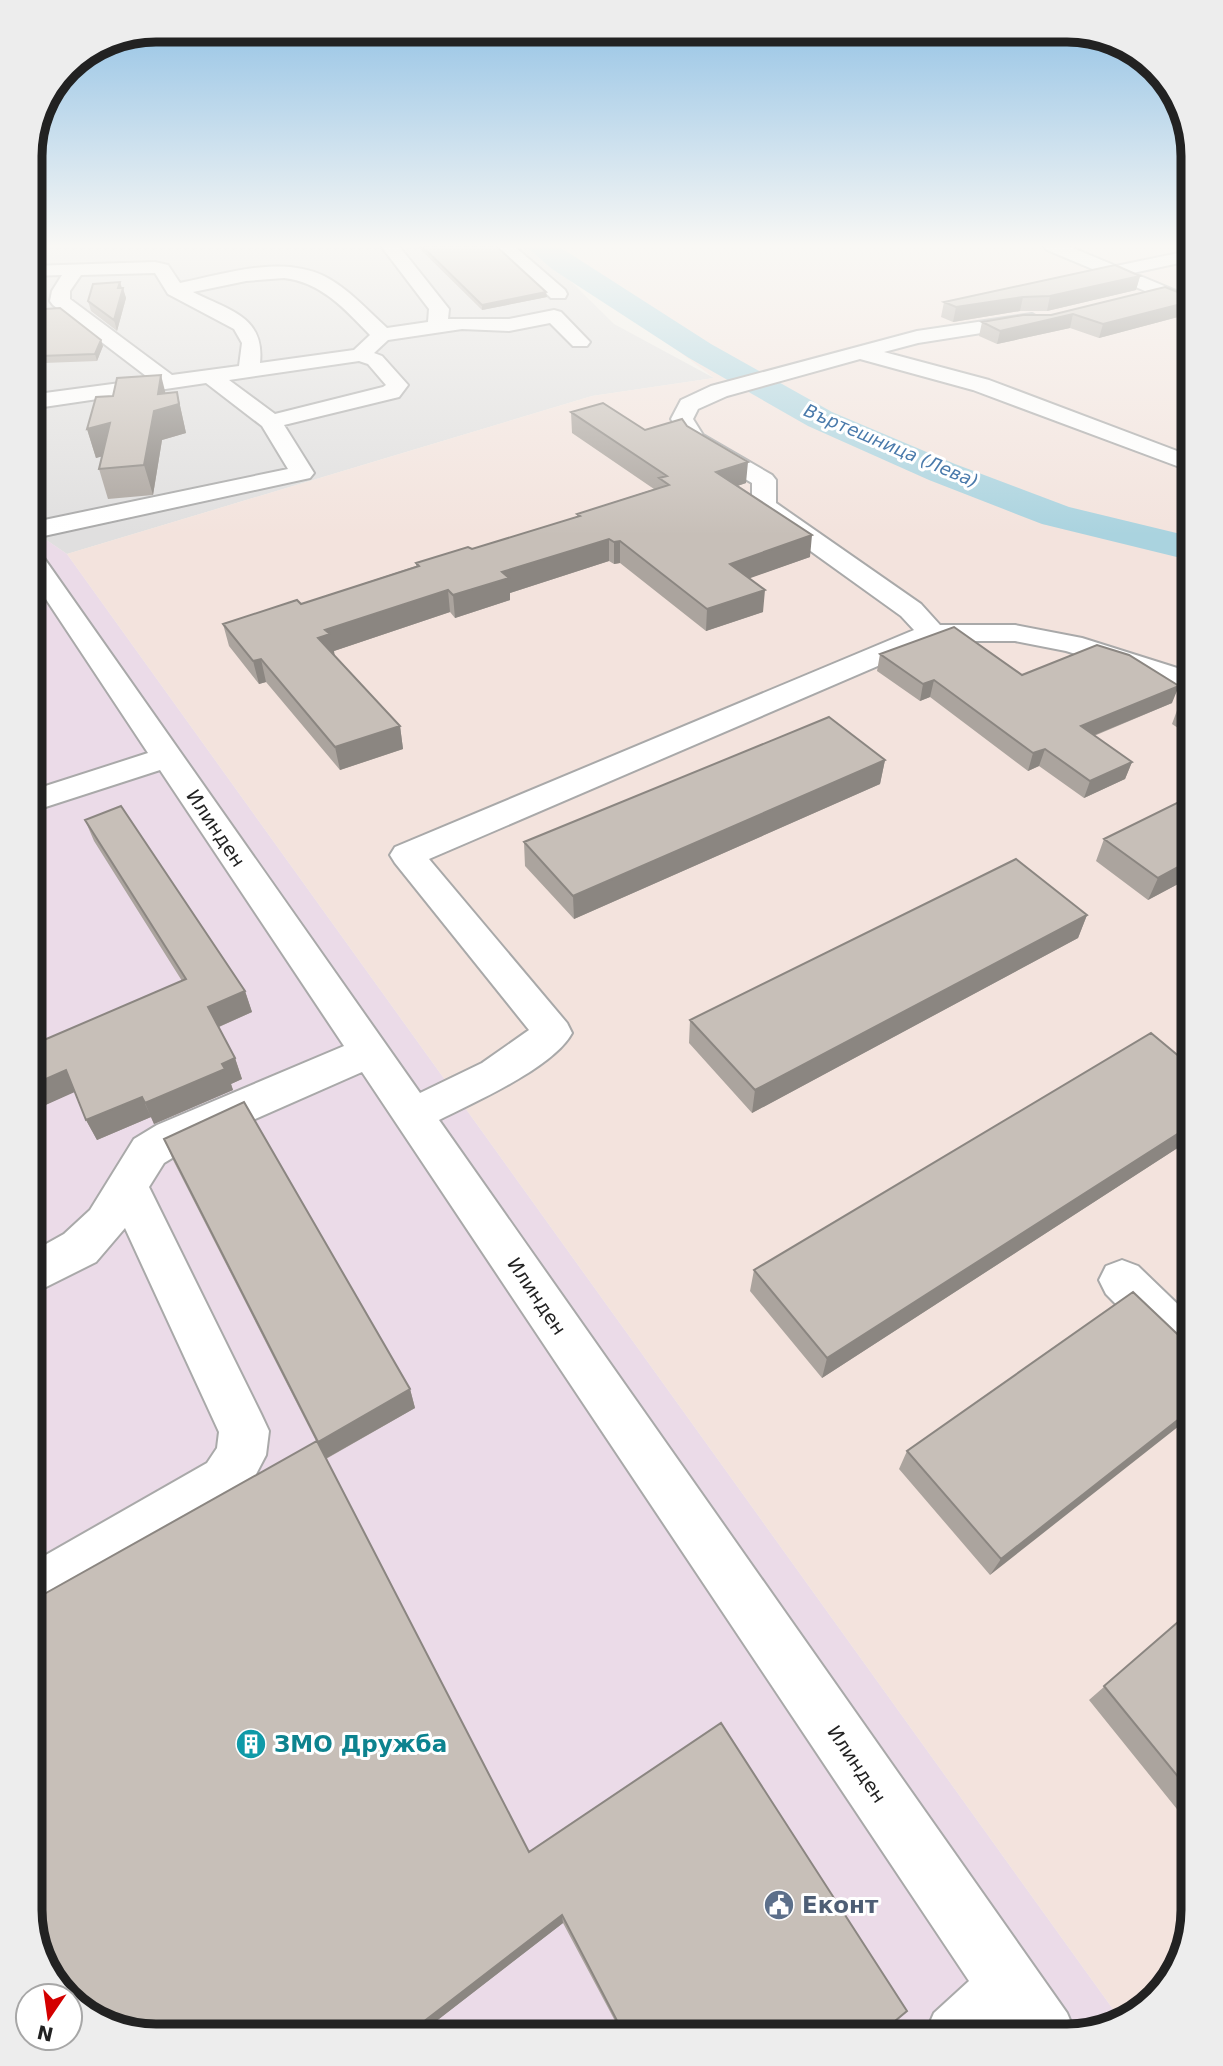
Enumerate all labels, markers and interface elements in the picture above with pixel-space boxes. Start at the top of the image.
water label: Въртешница (Лева) [801,399,982,492]
street label: Илинден [182,785,250,871]
street label: Илинден [503,1253,571,1339]
street label: Илинден [823,1721,891,1807]
building icon: ЗМО Дружба [234,1727,268,1761]
place label: ЗМО Дружба [274,1731,447,1757]
public building icon: Еконт [762,1888,796,1922]
place label: Еконт [802,1892,879,1918]
north arrow [14,1982,84,2052]
text: N [35,2021,55,2046]

